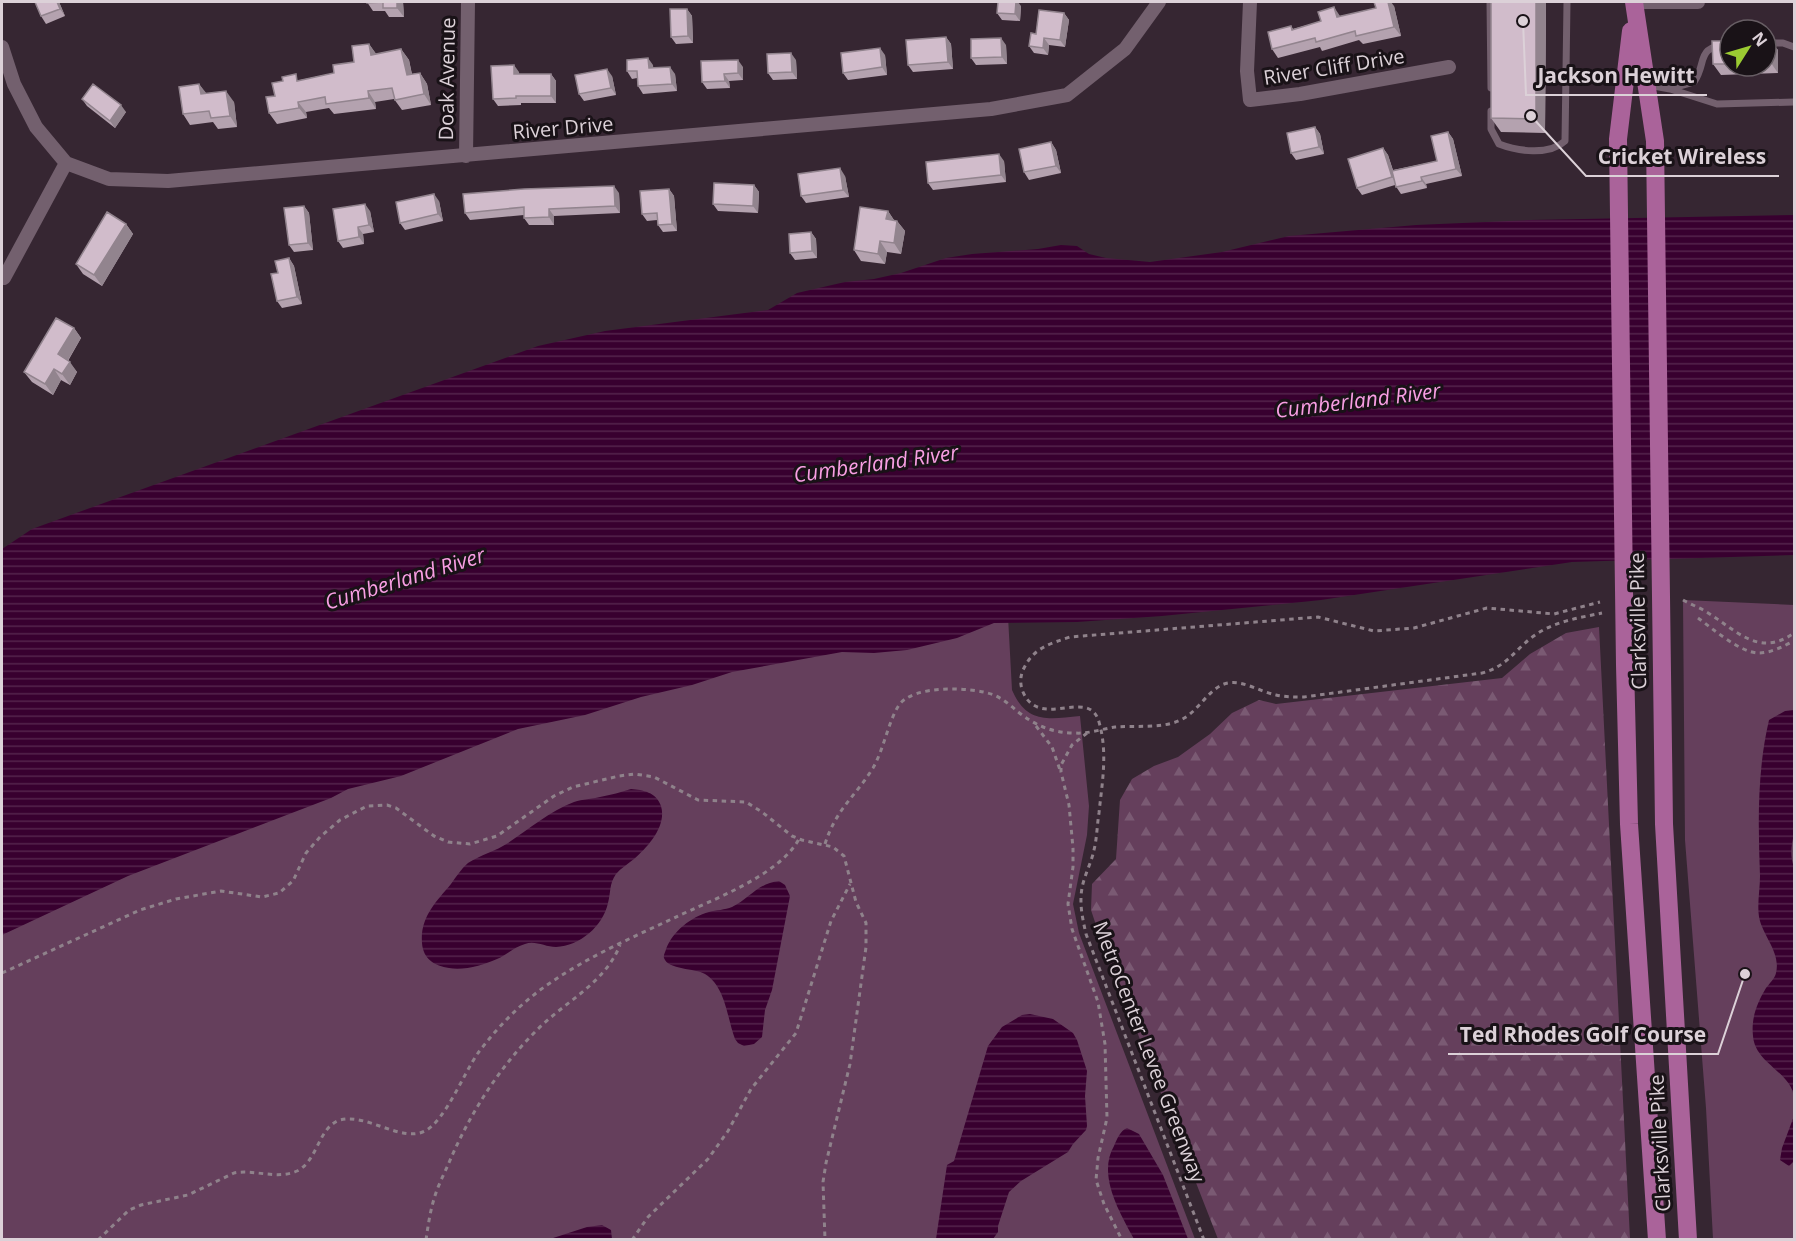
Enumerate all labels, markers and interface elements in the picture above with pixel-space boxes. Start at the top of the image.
street label: Doak Avenue [432,17,461,141]
north arrow [1718,18,1778,78]
text: N [1747,27,1773,51]
street label: River Cliff Drive [1262,42,1406,91]
callout: Jackson Hewitt [1526,56,1707,95]
text: Jackson Hewitt [1535,61,1695,89]
street label: River Drive [512,110,614,145]
callout: Cricket Wireless [1586,137,1779,176]
text: Cricket Wireless [1598,142,1766,170]
water label: Cumberland River [1274,376,1443,424]
water label: Cumberland River [792,437,961,488]
water label: Cumberland River [321,540,489,616]
street label: Clarksville Pike [1623,552,1652,690]
street label: MetroCenter Levee Greenway [1087,917,1212,1187]
callout: Ted Rhodes Golf Course [1448,1015,1718,1054]
text: Ted Rhodes Golf Course [1460,1020,1706,1048]
street label: Clarksville Pike [1642,1074,1677,1212]

